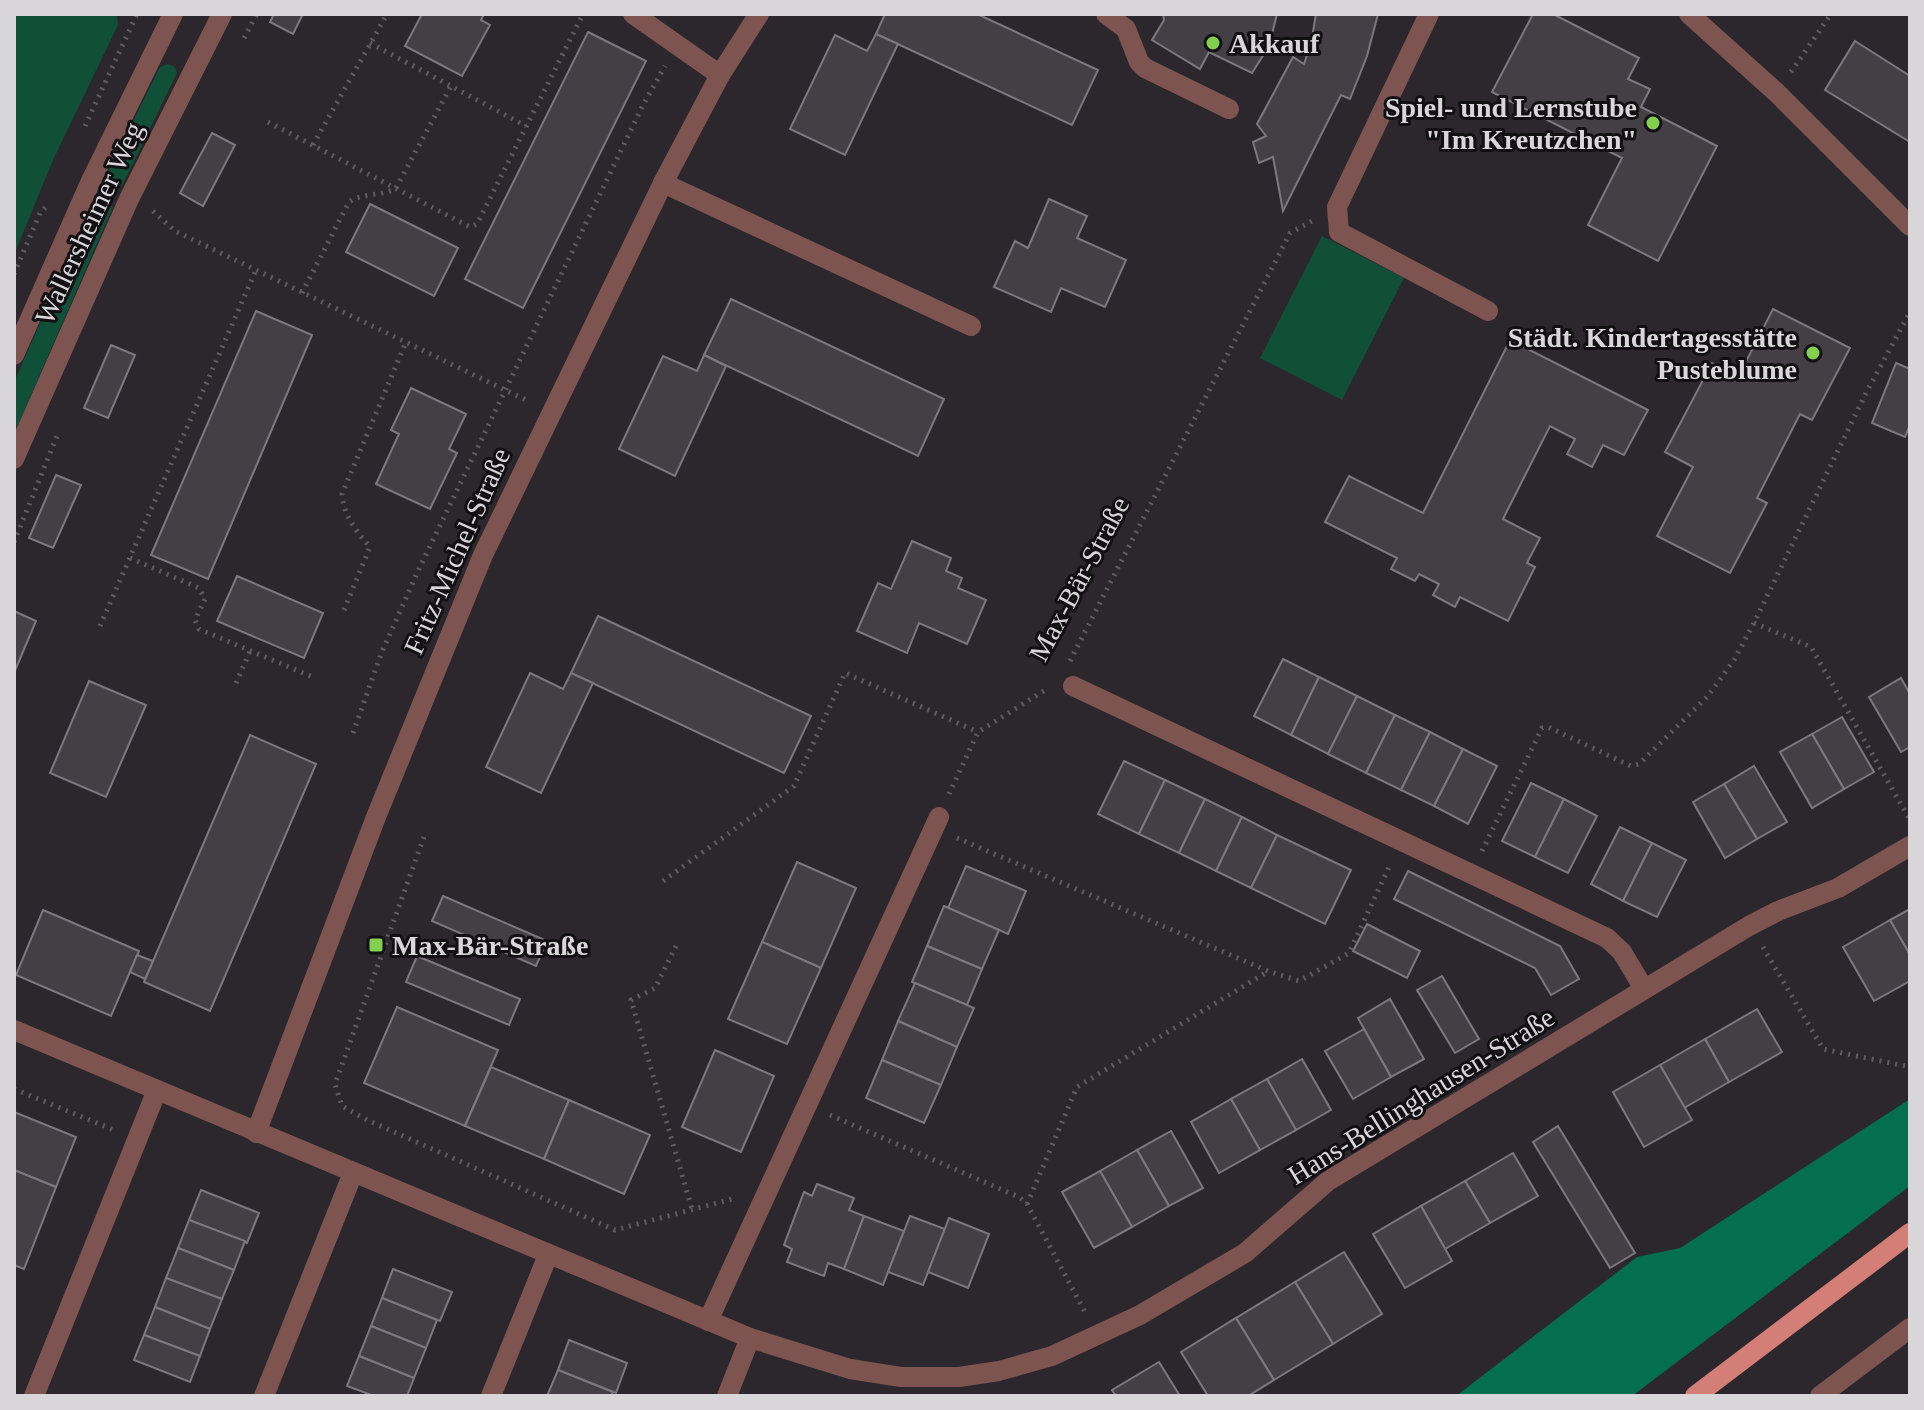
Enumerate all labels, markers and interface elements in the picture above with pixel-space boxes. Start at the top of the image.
place label: Akkauf [1229,28,1320,59]
marker: Akkauf [1204,34,1222,52]
place label: Spiel- und Lernstube "Im Kreutzchen" [1385,92,1637,155]
marker: Spiel- und Lernstube "Im Kreutzchen" [1644,114,1662,132]
street label: Wallersheimer Weg [29,117,149,329]
place label: Städt. Kindertagesstätte Pusteblume [1508,322,1797,385]
marker: Städt. Kindertagesstätte Pusteblume [1804,344,1822,362]
street label: Fritz-Michel-Straße [398,443,516,659]
street label: Max-Bär-Straße [1023,492,1135,666]
place label: Max-Bär-Straße [392,930,588,961]
marker: Max-Bär-Straße [367,936,385,954]
street label: Hans-Bellinghausen-Straße [1282,1001,1560,1191]

